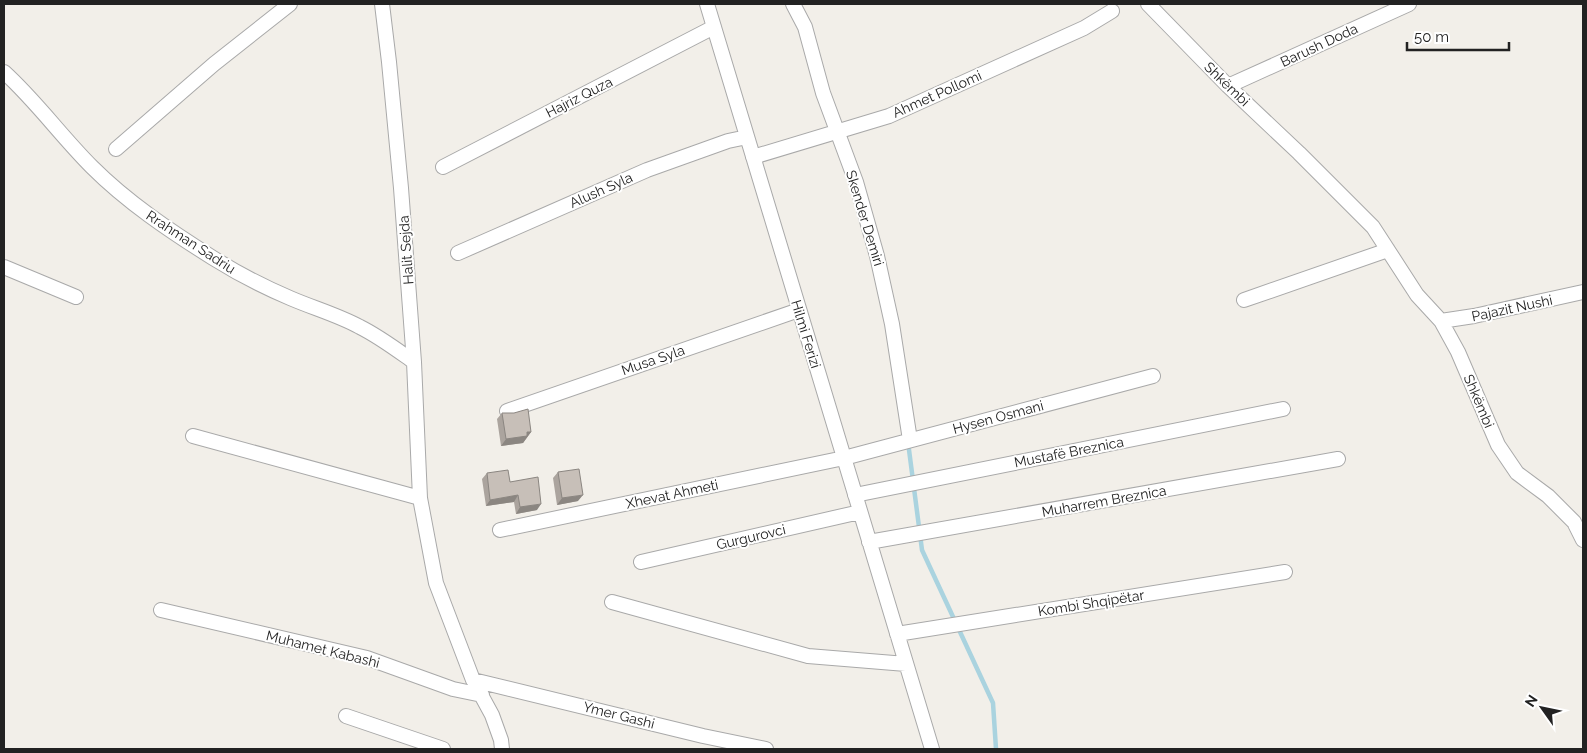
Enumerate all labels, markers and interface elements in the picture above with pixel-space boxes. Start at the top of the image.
street label: Barush Doda [1278,20,1360,70]
scale bar [1407,20,1510,52]
text: 50 m [1414,28,1449,46]
street label: Shkëmbi [1201,59,1253,109]
street label: Ahmet Pollomi [890,67,984,121]
street label: Hajriz Quza [543,73,615,121]
street label: Skender Demiri [843,168,887,268]
street label: Alush Syla [567,169,635,211]
street label: Rrahman Sadriu [143,207,239,277]
street label: Halit Sejda [396,215,416,285]
street label: Pajazit Nushi [1470,292,1554,324]
street label: Hilmi Ferizi [788,298,824,370]
street label: Musa Syla [619,342,687,378]
street label: Shkëmbi [1461,372,1497,430]
street label: Hysen Osmani [951,397,1045,437]
street label: Mustafë Breznica [1013,434,1125,470]
street label: Xhevat Ahmeti [624,476,720,512]
street label: Muharrem Breznica [1040,482,1168,520]
street label: Gurgurovci [715,521,787,553]
street label: Kombi Shqipëtar [1037,587,1145,619]
street label: Muhamet Kabashi [265,627,381,671]
north arrow [1517,683,1567,733]
text: N [1521,692,1541,710]
street label: Ymer Gashi [582,698,656,732]

